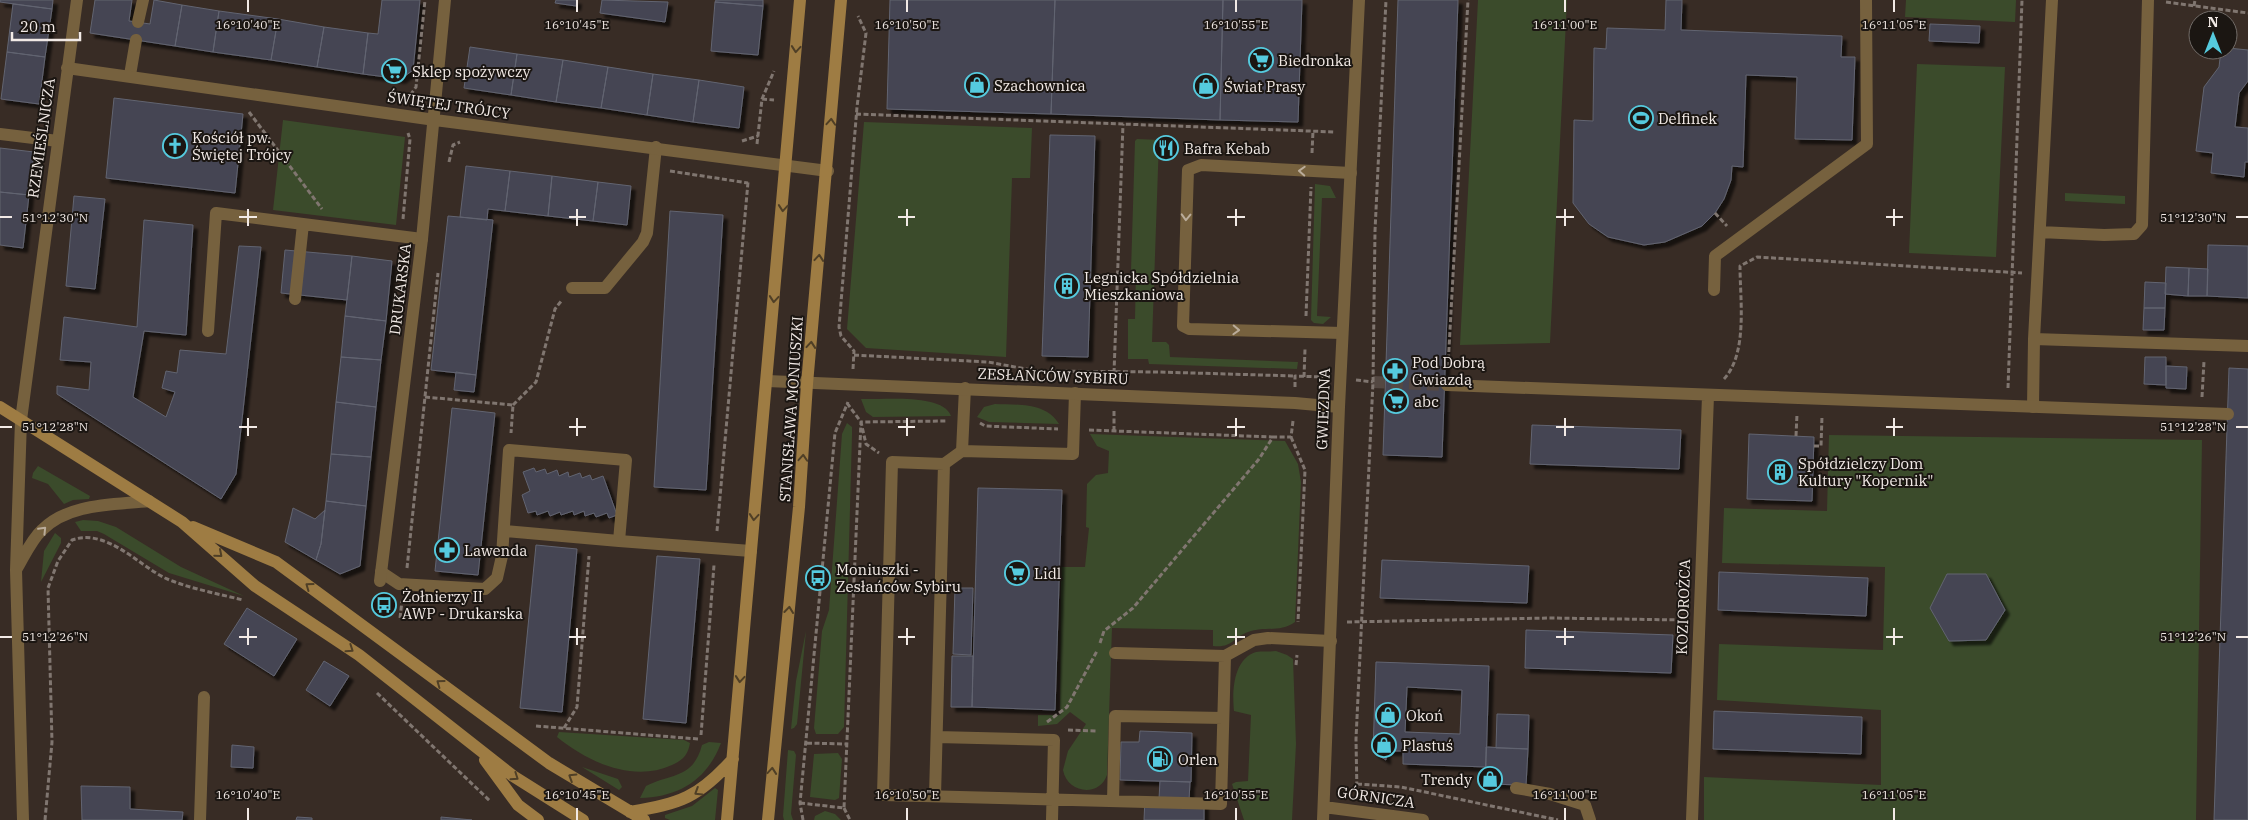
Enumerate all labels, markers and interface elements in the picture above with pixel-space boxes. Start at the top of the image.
scale bar [12,10,80,42]
north arrow [2188,10,2238,60]
text: N [2207,13,2219,31]
text: 20 m [20,17,56,36]
text: 16°10'40"E [216,17,280,32]
text: 16°10'45"E [545,17,609,32]
text: 16°10'50"E [875,17,939,32]
text: 16°10'55"E [1204,17,1268,32]
text: 16°11'00"E [1533,17,1597,32]
text: 16°11'05"E [1862,17,1926,32]
one-way arrow [791,45,802,53]
supermarket icon: Biedronka [1248,47,1274,73]
place label: Biedronka [1278,51,1352,70]
supermarket icon: Sklep spożywczy [381,58,407,84]
place label: Sklep spożywczy [412,62,531,81]
shop icon: Szachownica [964,72,990,98]
shop icon: Świat Prasy [1193,73,1219,99]
street label: RZEMIEŚLNICZA [23,76,59,199]
place label: Szachownica [994,76,1086,95]
place label: Świat Prasy [1224,77,1305,96]
street label: ŚWIĘTEJ TRÓJCY [386,87,512,123]
sports icon: Delfinek [1628,105,1654,131]
place label: Delfinek [1658,109,1717,128]
one-way arrow [825,118,836,126]
place label: Kościół pw. Świętej Trójcy [192,128,292,164]
church icon: Kościół pw. Świętej Trójcy [162,133,188,159]
restaurant icon: Bafra Kebab [1153,135,1179,161]
place label: Bafra Kebab [1184,139,1270,158]
one-way arrow [1298,165,1306,176]
one-way arrow [777,205,788,213]
text: 51°12'30"N [22,210,88,225]
text: 51°12'30"N [2160,210,2226,225]
one-way arrow [1181,213,1192,221]
street label: DRUKARSKA [385,241,415,336]
one-way arrow [814,253,825,261]
place label: Legnicka Spółdzielnia Mieszkaniowa [1084,268,1239,304]
building icon: Legnicka Spółdzielnia Mieszkaniowa [1054,273,1080,299]
one-way arrow [769,295,780,303]
street label: STANISŁAWA MONIUSZKI [775,316,807,502]
one-way arrow [1233,325,1241,335]
one-way arrow [805,341,816,349]
place label: Pod Dobrą Gwiazdą [1412,353,1485,389]
pharmacy icon: Pod Dobrą Gwiazdą [1382,358,1408,384]
street label: ZESŁAŃCÓW SYBIRU [977,364,1129,388]
street label: GWIEZDNA [1312,367,1334,450]
supermarket icon: abc [1383,388,1409,414]
place label: abc [1414,392,1439,411]
text: 51°12'28"N [22,419,88,434]
text: 51°12'28"N [2160,419,2226,434]
one-way arrow [797,454,808,462]
place label: Spółdzielczy Dom Kultury "Kopernik" [1798,454,1933,490]
building icon: Spółdzielczy Dom Kultury "Kopernik" [1767,459,1793,485]
one-way arrow [749,513,760,521]
one-way arrow [38,526,47,535]
pharmacy icon: Lawenda [434,537,460,563]
place label: Lawenda [464,541,527,560]
one-way arrow [213,548,222,557]
street label: KOZIOROŻCA [1672,558,1694,655]
place label: Moniuszki - Zesłańców Sybiru [836,560,961,596]
supermarket icon: Lidl [1004,560,1030,586]
place label: Lidl [1034,564,1061,583]
bus stop icon: Moniuszki - Zesłańców Sybiru [805,565,831,591]
one-way arrow [306,584,315,592]
place label: Żołnierzy II AWP - Drukarska [402,587,523,623]
bus stop icon: Żołnierzy II AWP - Drukarska [371,592,397,618]
one-way arrow [783,605,794,613]
text: 51°12'26"N [22,629,88,644]
text: 51°12'26"N [2160,629,2226,644]
one-way arrow [344,643,354,652]
one-way arrow [735,675,746,683]
one-way arrow [436,680,446,689]
shop icon: Okoń [1375,702,1401,728]
place label: Okoń [1406,706,1444,725]
shop icon: Plastuś [1371,732,1397,758]
place label: Plastuś [1402,736,1453,755]
fuel station icon: Orlen [1147,746,1173,772]
place label: Orlen [1178,750,1218,769]
shop icon: Trendy [1477,766,1503,792]
one-way arrow [766,767,777,775]
place label: Trendy [1421,770,1472,789]
one-way arrow [509,771,519,780]
one-way arrow [569,774,578,784]
street label: GÓRNICZA [1336,782,1417,812]
one-way arrow [694,786,703,795]
text: 16°10'40"E [216,787,280,802]
text: 16°10'45"E [545,787,609,802]
text: 16°10'50"E [875,787,939,802]
text: 16°10'55"E [1204,787,1268,802]
text: 16°11'00"E [1533,787,1597,802]
text: 16°11'05"E [1862,787,1926,802]

